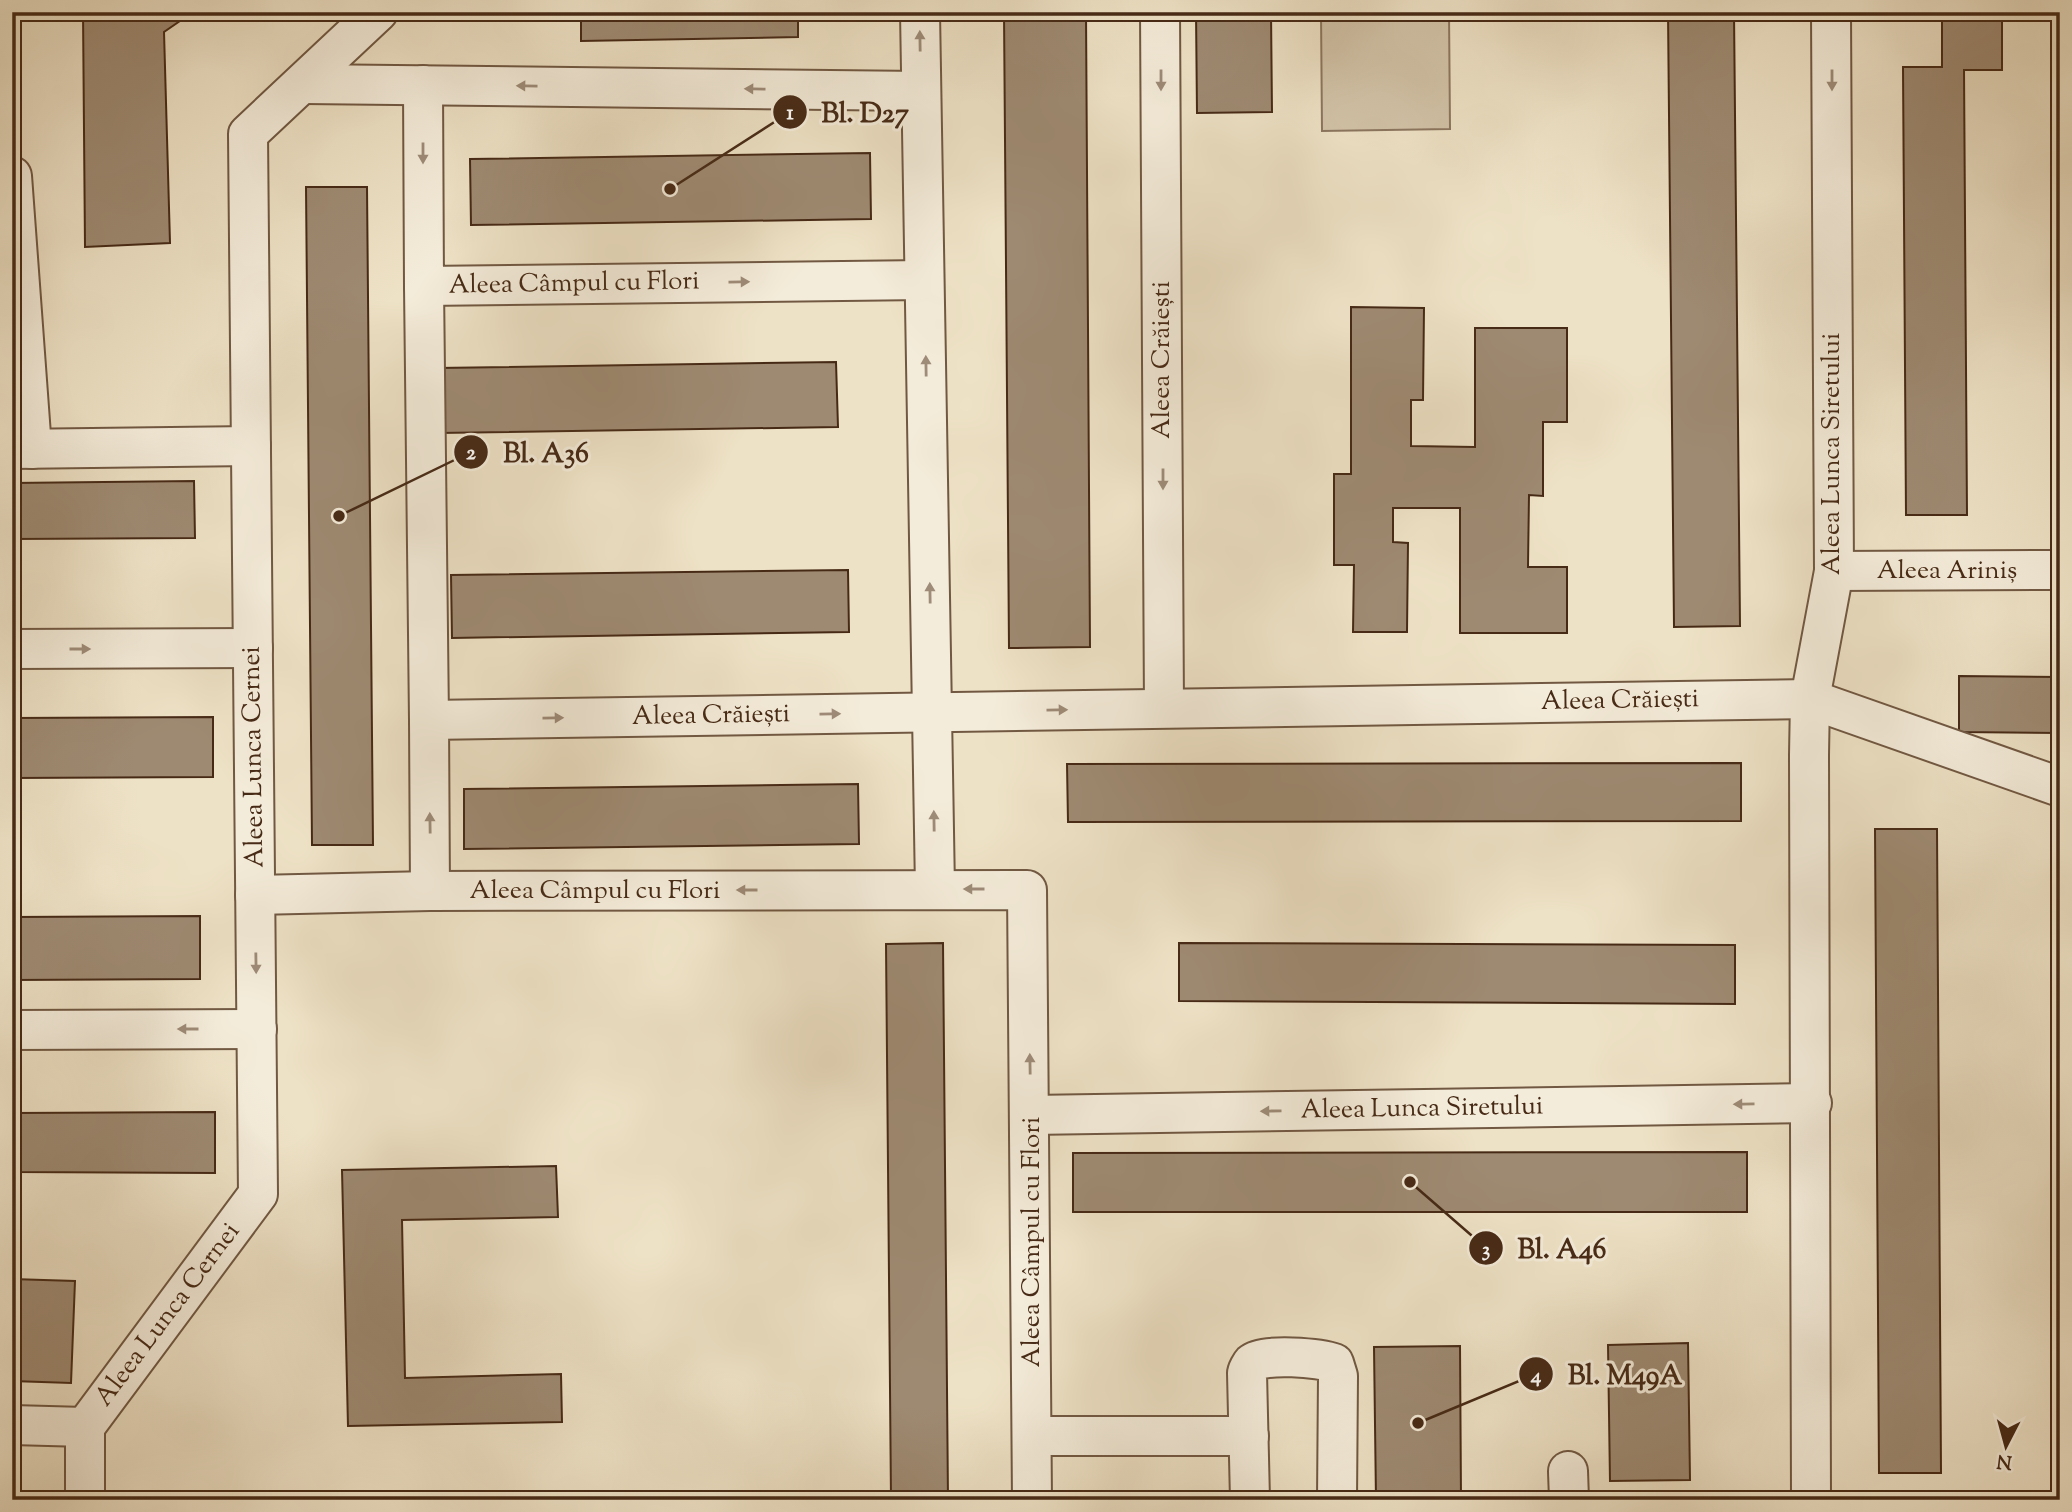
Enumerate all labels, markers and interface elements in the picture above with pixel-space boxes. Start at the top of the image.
one-way arrow [915,29,926,51]
one-way arrow [1155,70,1167,92]
one-way arrow [1826,70,1837,92]
one-way arrow [516,80,538,92]
one-way arrow [744,83,766,95]
callout: Bl. D27 [773,87,923,136]
text: Bl. D27 [821,95,909,135]
text: 1 [786,99,794,129]
one-way arrow [417,143,429,165]
street label: Aleea Câmpul cu Flori [448,263,700,305]
one-way arrow [729,276,751,288]
street label: Aleea Crăiești [1144,281,1181,439]
street label: Aleea Lunca Siretului [1814,333,1851,575]
one-way arrow [920,355,932,377]
callout: Bl. A36 [454,427,603,476]
text: Bl. A36 [503,435,589,475]
text: 2 [466,439,476,469]
one-way arrow [1157,469,1169,491]
street label: Aleea Ariniș [1877,553,2017,590]
one-way arrow [924,582,935,604]
one-way arrow [70,643,92,655]
street label: Aleea Lunca Cernei [234,646,274,868]
street label: Aleea Crăiești [1541,681,1699,721]
street label: Aleea Crăiești [632,696,790,736]
one-way arrow [1047,704,1069,716]
one-way arrow [819,709,841,720]
one-way arrow [543,713,565,724]
one-way arrow [928,810,939,832]
one-way arrow [424,812,436,834]
street label: Aleea Câmpul cu Flori [470,873,720,910]
one-way arrow [963,883,985,895]
one-way arrow [735,884,757,896]
one-way arrow [250,953,262,975]
one-way arrow [177,1023,199,1035]
one-way arrow [1025,1053,1036,1075]
street label: Aleea Lunca Siretului [1300,1088,1544,1130]
one-way arrow [1733,1098,1755,1110]
one-way arrow [1260,1105,1282,1117]
street label: Aleea Câmpul cu Flori [1014,1117,1051,1367]
street label: Aleea Lunca Cernei [87,1215,249,1415]
callout: Bl. A46 [1468,1224,1620,1273]
text: Bl. A46 [1518,1231,1606,1271]
text: 3 [1482,1236,1490,1266]
callout: Bl. M49A [1519,1350,1696,1399]
text: Bl. M49A [1568,1357,1682,1397]
text: 4 [1530,1362,1542,1392]
north arrow [1970,1410,2040,1480]
text: N [1996,1446,2013,1475]

